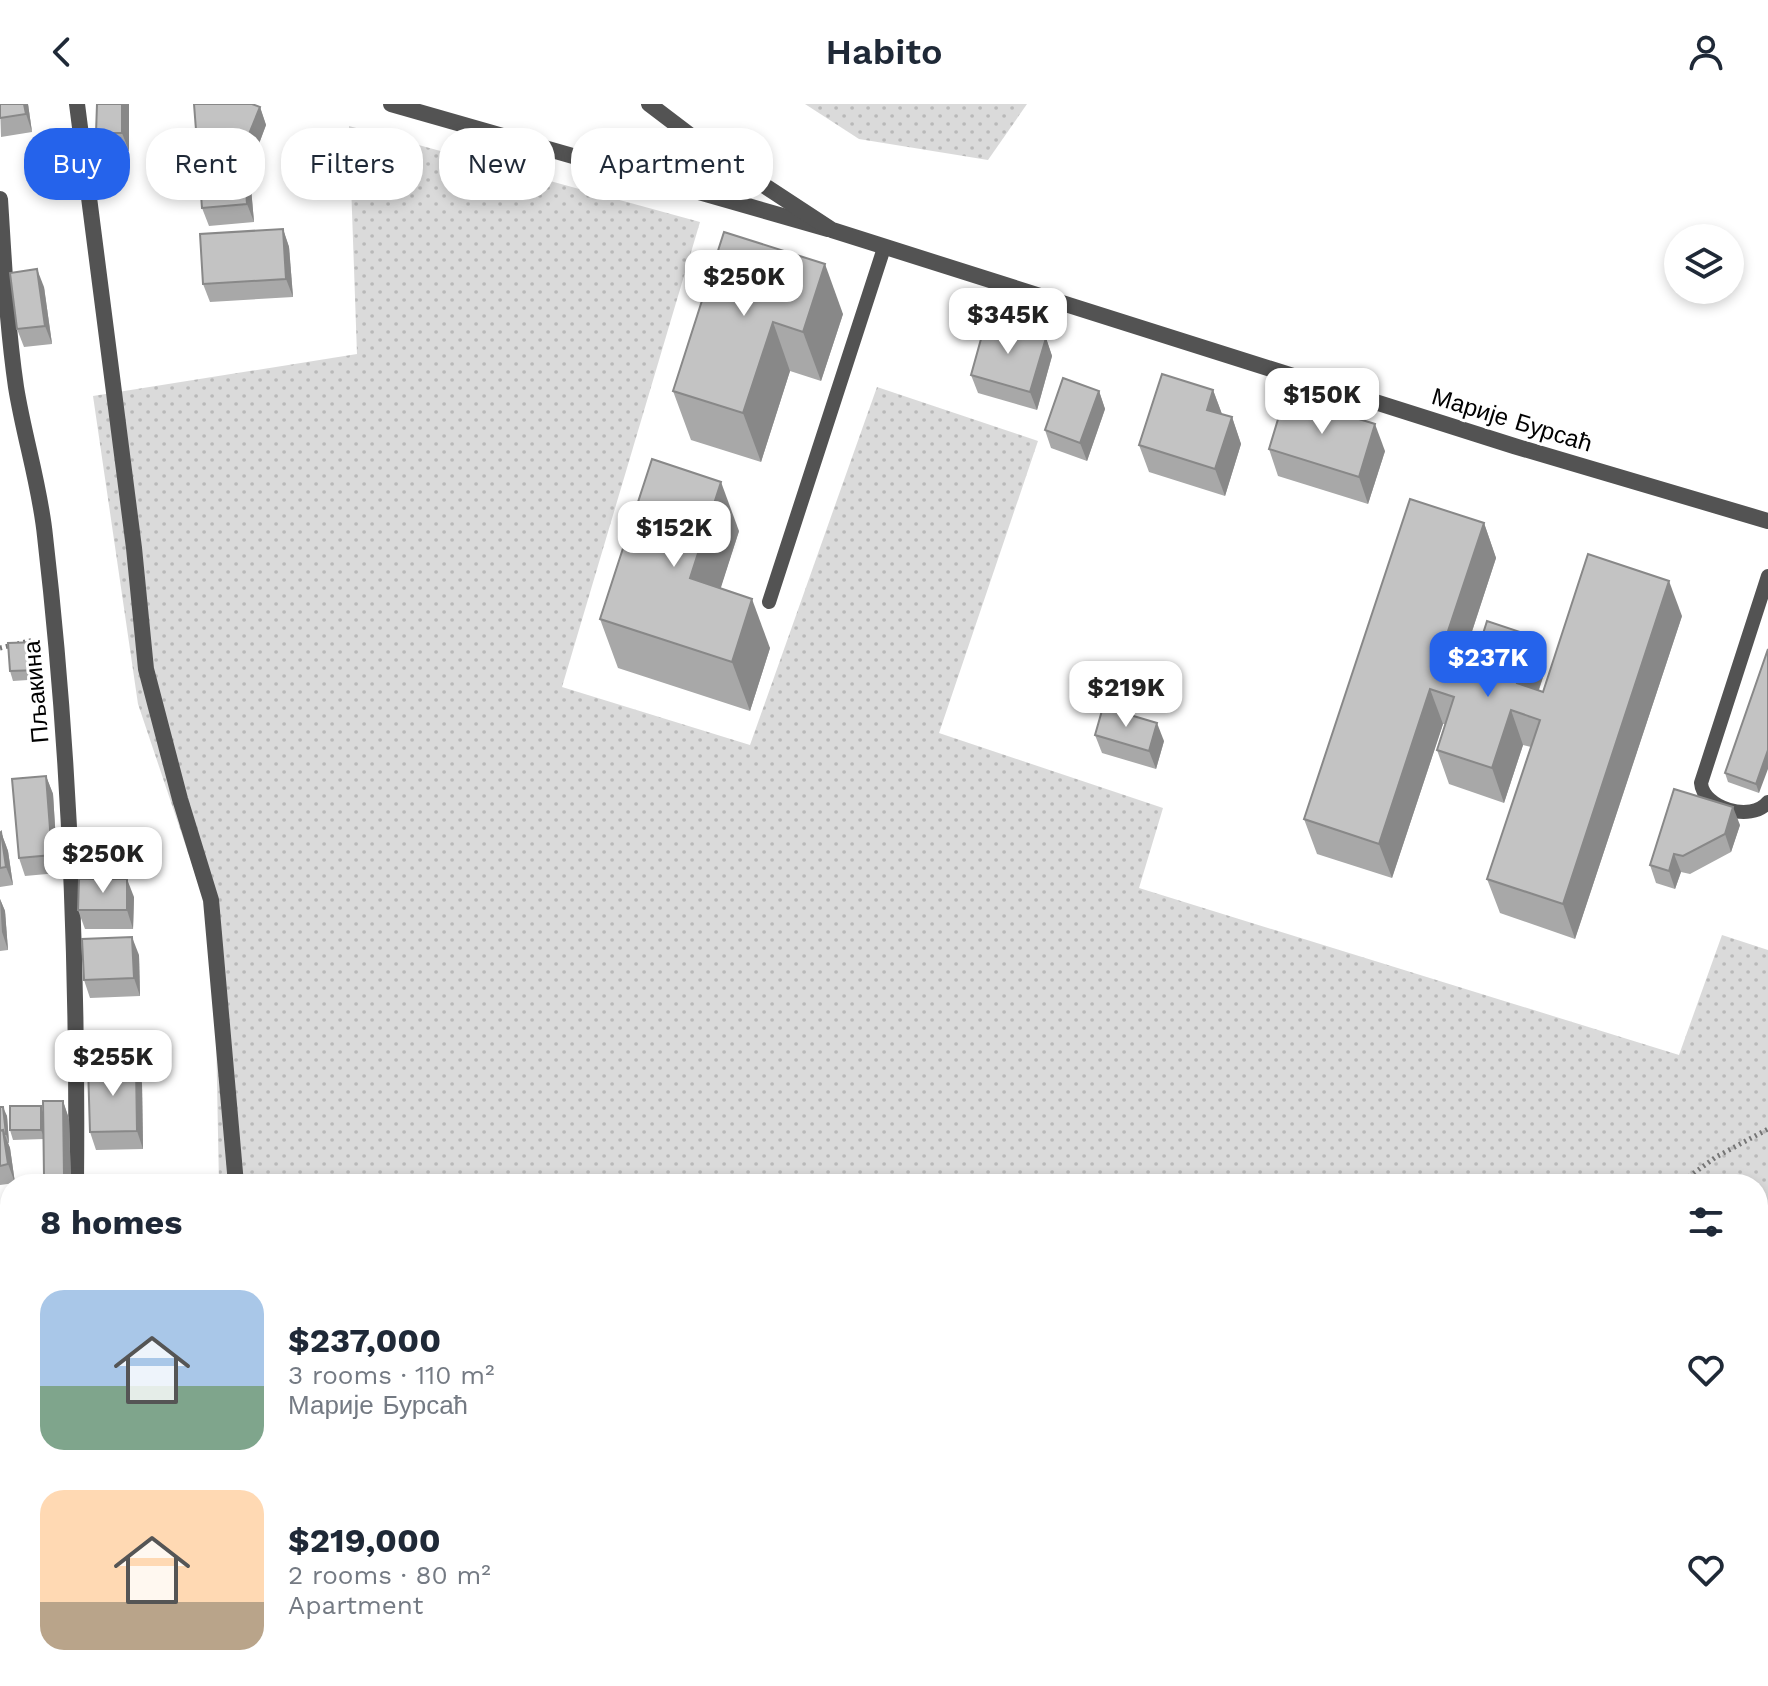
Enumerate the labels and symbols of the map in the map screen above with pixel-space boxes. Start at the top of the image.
pin: $250K [688,250,800,318]
pin: $345K [952,288,1064,356]
pin: $150K [1266,368,1378,436]
street label: Марије Бурсаћ [1428,382,1596,458]
pin: $152K [618,501,730,569]
pin: $237K [1432,631,1544,699]
street label: Пљакина [18,639,54,744]
pin: $219K [1070,661,1182,729]
pin: $250K [47,827,159,895]
pin: $255K [57,1030,169,1098]

